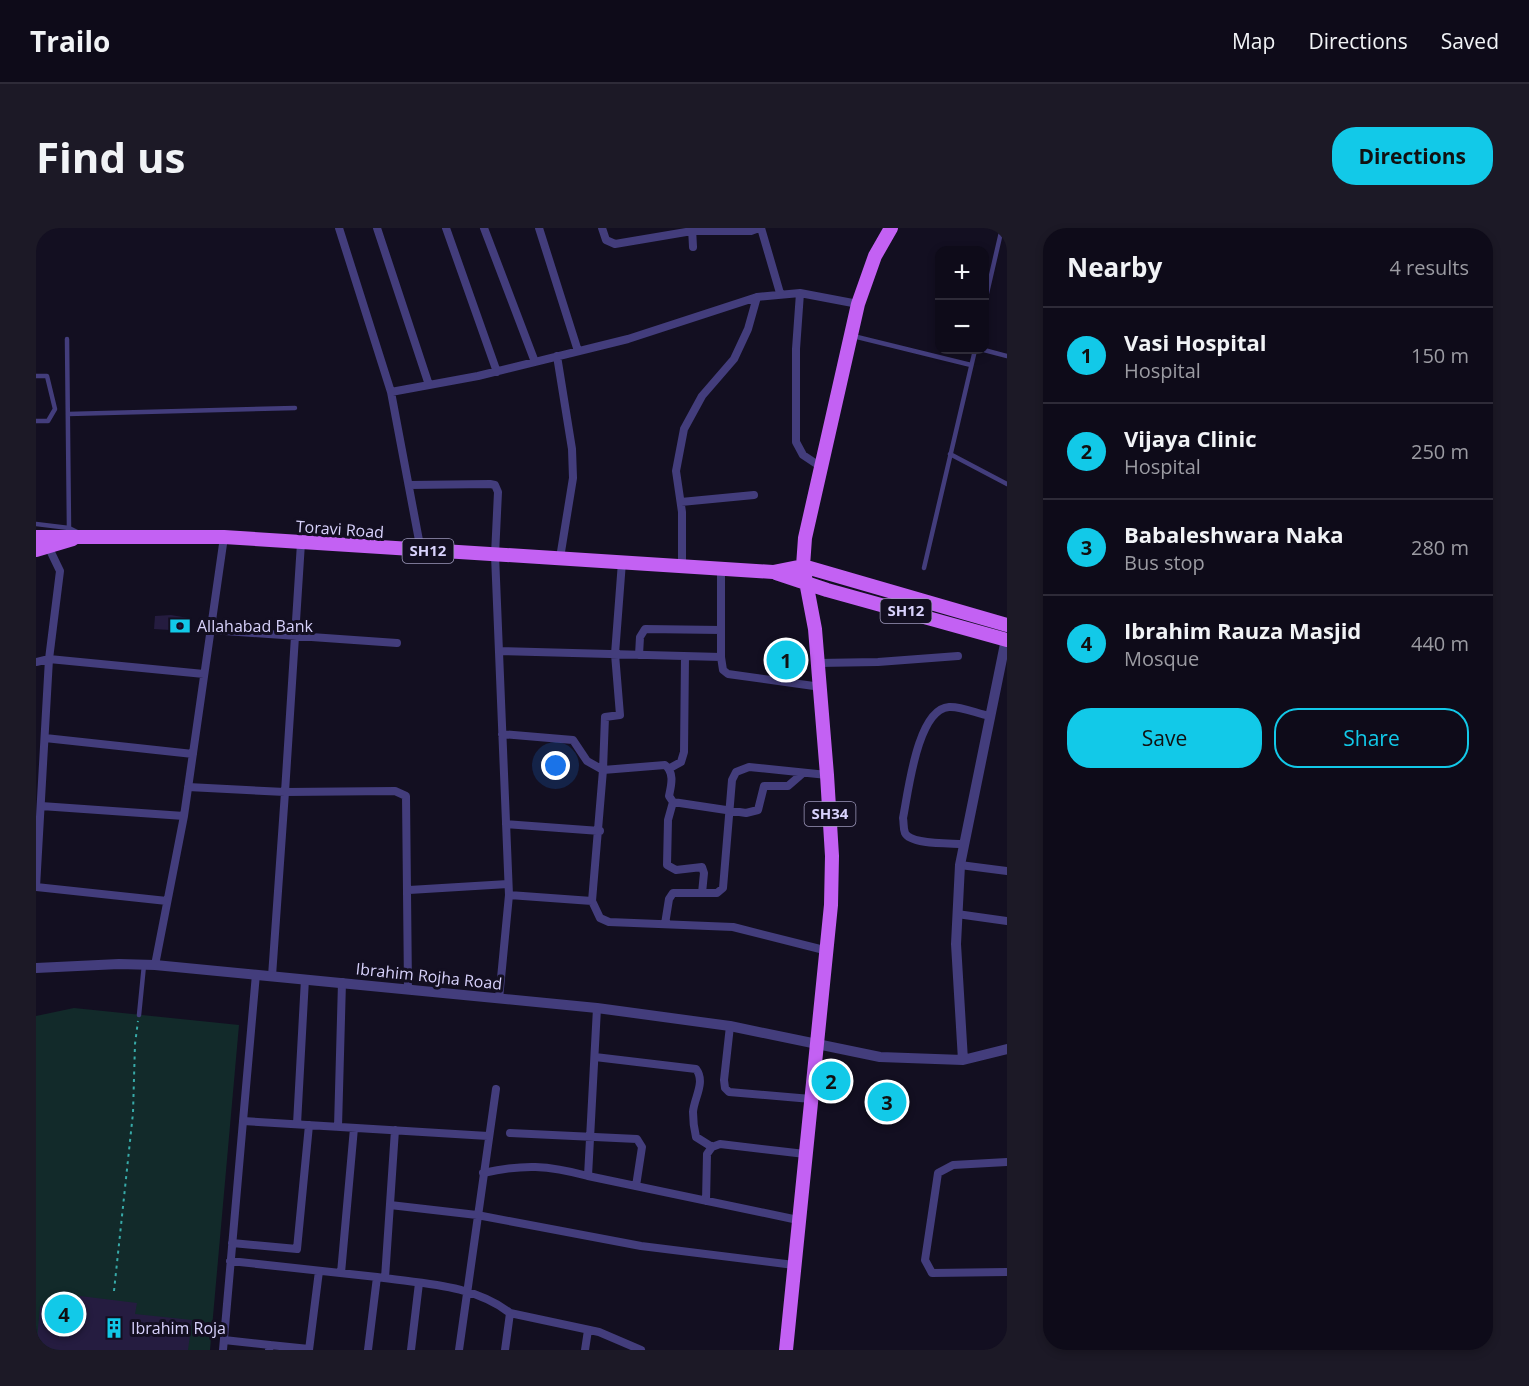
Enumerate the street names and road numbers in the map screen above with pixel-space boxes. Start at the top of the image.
street label: Toravi Road [295,515,385,543]
road number: SH12 [402,539,454,563]
road number: SH12 [880,599,932,623]
road number: SH34 [804,802,856,826]
street label: Ibrahim Rojha Road [355,957,503,995]

